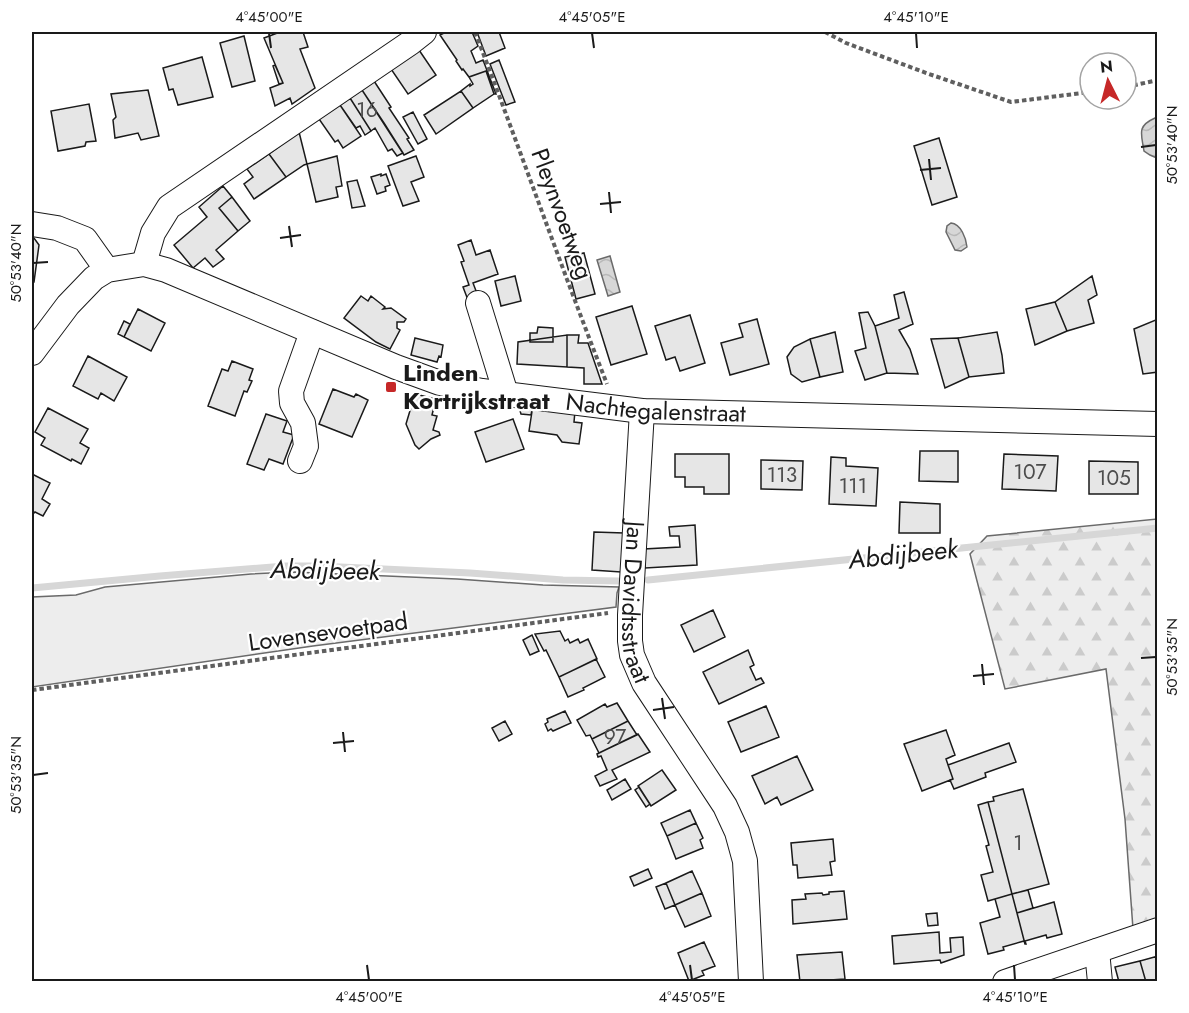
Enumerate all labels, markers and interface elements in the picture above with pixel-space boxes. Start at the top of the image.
text: 4°45'00"E [235,6,303,28]
text: 4°45'05"E [558,6,626,28]
text: 4°45'10"E [883,6,949,28]
north arrow [1078,51,1138,111]
text: N [1099,54,1114,79]
house number: 16 [356,95,378,125]
text: 50°53'40"N [1161,106,1183,184]
street label: Pleynvoetweg [523,143,602,284]
text: 50°53'40"N [5,224,27,302]
place label: Linden Kortrijkstraat [403,355,550,418]
marker: Linden Kortrijkstraat [384,380,398,394]
street label: Nachtegalenstraat [564,384,747,431]
house number: 107 [1013,457,1047,487]
house number: 113 [767,460,797,490]
house number: 105 [1097,463,1131,493]
house number: 111 [839,471,867,501]
street label: Jan Davidtsstraat [613,517,660,689]
water label: Abdijbeek [845,529,961,579]
water label: Abdijbeek [269,550,382,590]
street label: Lovensevoetpad [246,603,410,660]
text: 50°53'35"N [1161,618,1183,696]
house number: 97 [604,722,626,752]
text: 50°53'35"N [5,736,27,814]
house number: 1 [1013,828,1023,858]
text: 4°45'00"E [335,986,403,1008]
text: 4°45'05"E [658,986,726,1008]
text: 4°45'10"E [982,986,1048,1008]

